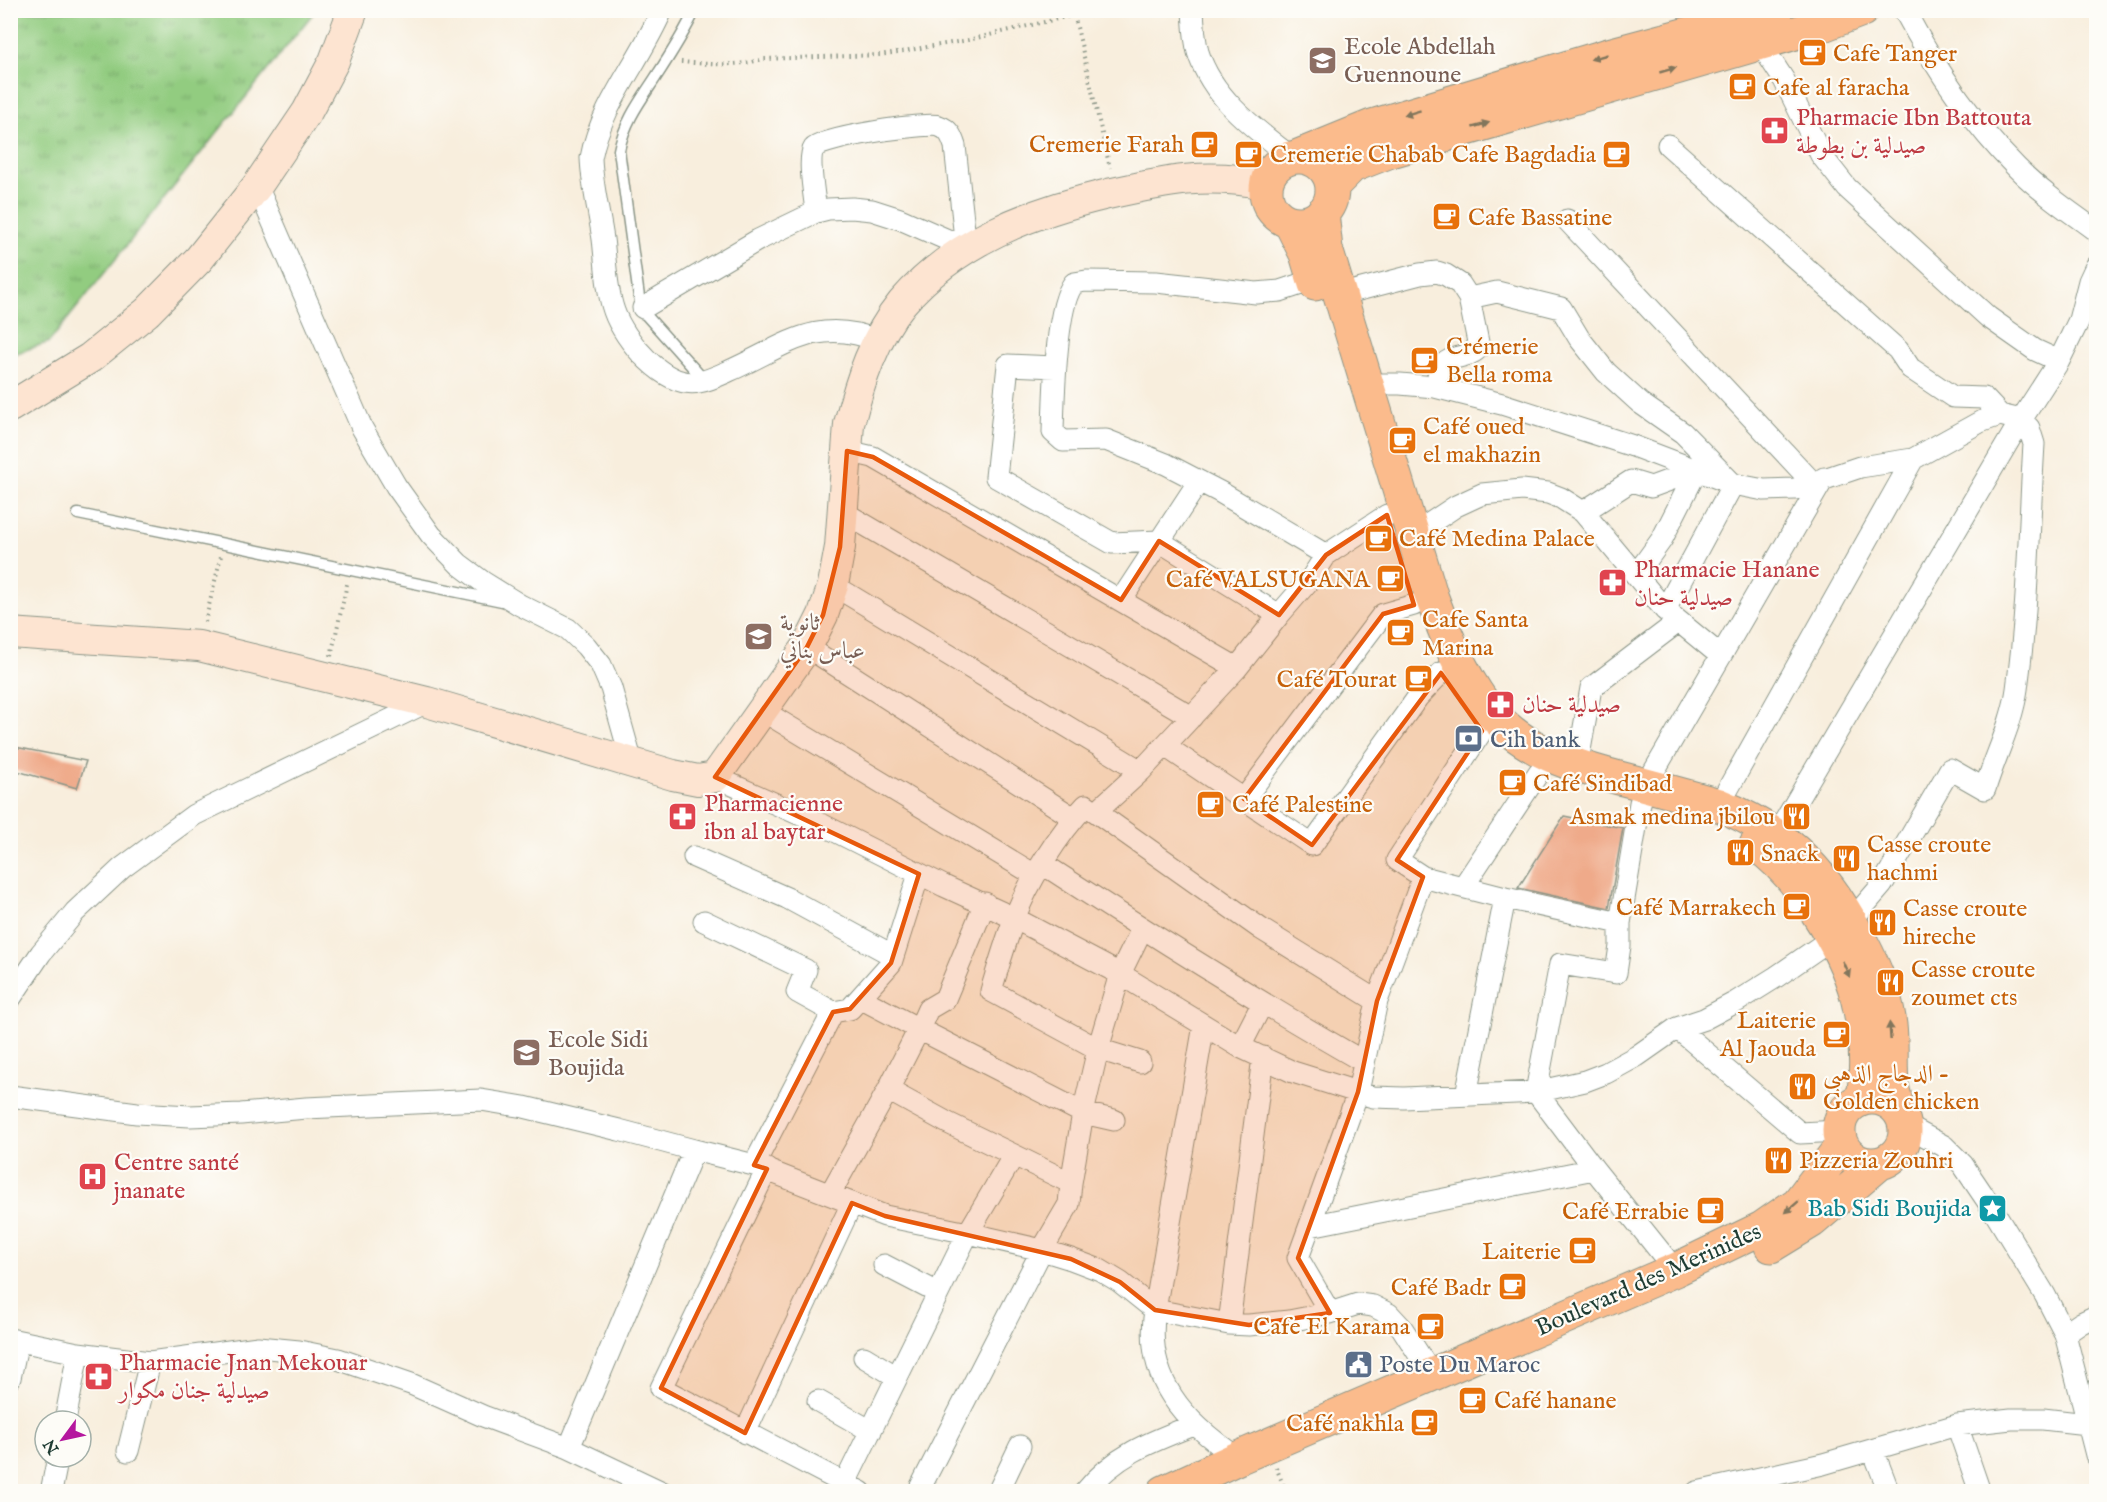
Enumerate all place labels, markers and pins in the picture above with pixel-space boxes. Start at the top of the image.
place label: Ecole Abdellah Guennoune [1344,32,1496,91]
cafe icon: Cafe Tanger [1796,37,1828,69]
place label: Cafe Tanger [1833,39,1957,70]
school or university icon: Ecole Abdellah Guennoune [1307,44,1339,76]
cafe icon: Cafe al faracha [1726,71,1758,103]
place label: Cafe al faracha [1763,73,1910,104]
place label: Pharmacie Ibn Battouta صيدلية بن بطوطة [1796,103,2032,162]
pharmacy icon: Pharmacie Ibn Battouta صيدلية بن بطوطة [1759,115,1791,147]
cafe icon: Cremerie Farah [1189,128,1221,160]
place label: Cremerie Farah [1029,130,1184,161]
cafe icon: Cremerie Chabab [1233,138,1265,170]
cafe icon: Cafe Bagdadia [1601,138,1633,170]
place label: Cremerie Chabab [1270,140,1444,171]
place label: Cafe Bagdadia [1452,140,1597,171]
cafe icon: Cafe Bassatine [1431,201,1463,233]
place label: Cafe Bassatine [1468,203,1612,234]
place label: Crémerie Bella roma [1446,332,1553,391]
cafe icon: Crémerie Bella roma [1409,344,1441,376]
place label: Café oued el makhazin [1423,412,1541,471]
cafe icon: Café oued el makhazin [1386,424,1418,456]
cafe icon: Café Medina Palace [1362,522,1394,554]
place label: Café Medina Palace [1399,524,1595,555]
place label: Pharmacie Hanane صيدلية حنان [1634,555,1820,614]
cafe icon: Café VALSUGANA [1375,563,1407,595]
place label: Café VALSUGANA [1166,565,1371,596]
pharmacy icon: Pharmacie Hanane صيدلية حنان [1597,567,1629,599]
place label: Cafe Santa Marina [1422,605,1529,664]
place label: ثانوية عباس بناني [780,608,865,669]
cafe icon: Cafe Santa Marina [1385,617,1417,649]
school or university icon: ثانوية عباس بناني [743,620,775,652]
cafe icon: Café Tourat [1402,663,1434,695]
place label: Café Tourat [1277,665,1397,696]
pharmacy icon: صيدلية حنان [1485,688,1517,720]
place label: صيدلية حنان [1522,690,1621,721]
bank icon: Cih bank [1453,723,1485,755]
place label: Cih bank [1490,725,1580,756]
cafe icon: Café Sindibad [1496,767,1528,799]
place label: Café Sindibad [1533,769,1672,800]
cafe icon: Café Palestine [1195,788,1227,820]
place label: Pharmacienne ibn al baytar [704,789,843,848]
place label: Café Palestine [1232,790,1373,821]
restaurant icon: Asmak medina jbilou [1780,800,1812,832]
pharmacy icon: Pharmacienne ibn al baytar [667,801,699,833]
place label: Asmak medina jbilou [1569,802,1775,833]
place label: Casse croute hachmi [1867,830,1991,889]
restaurant icon: Snack [1724,837,1756,869]
place label: Snack [1761,839,1820,870]
restaurant icon: Casse croute hachmi [1830,842,1862,874]
cafe icon: Café Marrakech [1781,891,1813,923]
place label: Café Marrakech [1616,893,1776,924]
place label: Casse croute hireche [1903,894,2027,953]
restaurant icon: Casse croute hireche [1866,906,1898,938]
place label: Casse croute zoumet cts [1911,955,2035,1014]
restaurant icon: Casse croute zoumet cts [1874,967,1906,999]
place label: Laiterie Al Jaouda [1719,1006,1817,1065]
cafe icon: Laiterie Al Jaouda [1821,1018,1853,1050]
place label: Ecole Sidi Boujida [548,1025,648,1084]
school or university icon: Ecole Sidi Boujida [511,1037,543,1069]
place label: الدجاج الذهبي - Golden chicken [1823,1059,1980,1118]
restaurant icon: الدجاج الذهبي - Golden chicken [1786,1071,1818,1103]
restaurant icon: Pizzeria Zouhri [1762,1144,1794,1176]
place label: Pizzeria Zouhri [1799,1146,1954,1177]
place label: Centre santé jnanate [112,1148,239,1207]
hospital icon: Centre santé jnanate [77,1160,109,1192]
place icon: Bab Sidi Boujida [1976,1192,2008,1224]
place label: Bab Sidi Boujida [1807,1194,1972,1225]
cafe icon: Café Errabie [1694,1195,1726,1227]
place label: Café Errabie [1562,1197,1689,1228]
cafe icon: Laiterie [1566,1235,1598,1267]
place label: Laiterie [1482,1237,1561,1268]
cafe icon: Café Badr [1496,1271,1528,1303]
place label: Café Badr [1391,1273,1491,1304]
cafe icon: Cafe El Karama [1415,1310,1447,1342]
place label: Cafe El Karama [1253,1312,1411,1343]
place label: Pharmacie Jnan Mekouar صيدلية جنان مكوار [117,1348,368,1407]
public building icon: Poste Du Maroc [1342,1348,1374,1380]
place label: Poste Du Maroc [1379,1350,1540,1381]
pharmacy icon: Pharmacie Jnan Mekouar صيدلية جنان مكوار [82,1360,114,1392]
cafe icon: Café hanane [1457,1384,1489,1416]
place label: Café hanane [1494,1386,1617,1417]
cafe icon: Café nakhla [1409,1407,1441,1439]
place label: Café nakhla [1286,1409,1405,1440]

